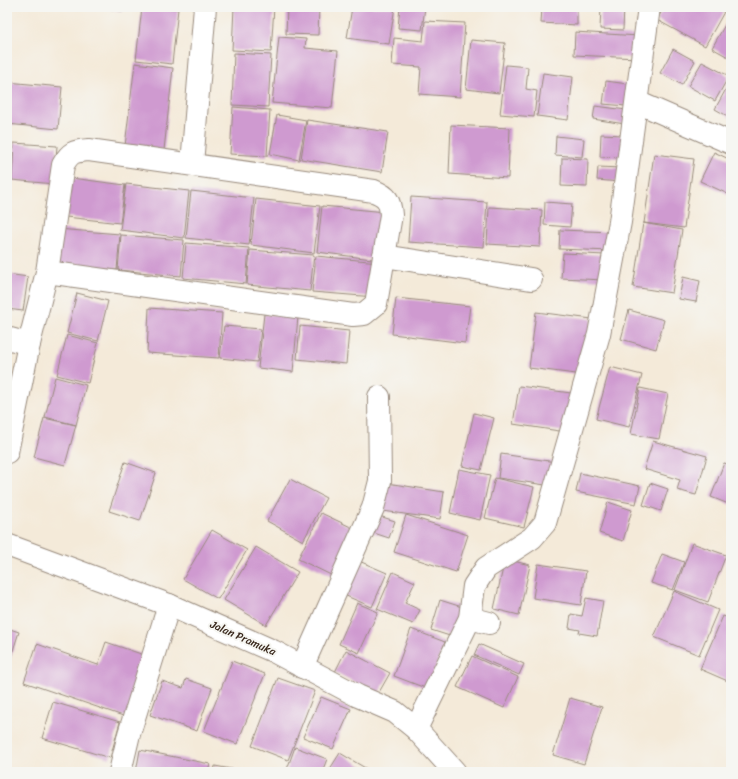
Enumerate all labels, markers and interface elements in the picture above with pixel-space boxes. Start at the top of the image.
street label: Jalan Pramuka [206,615,279,661]

